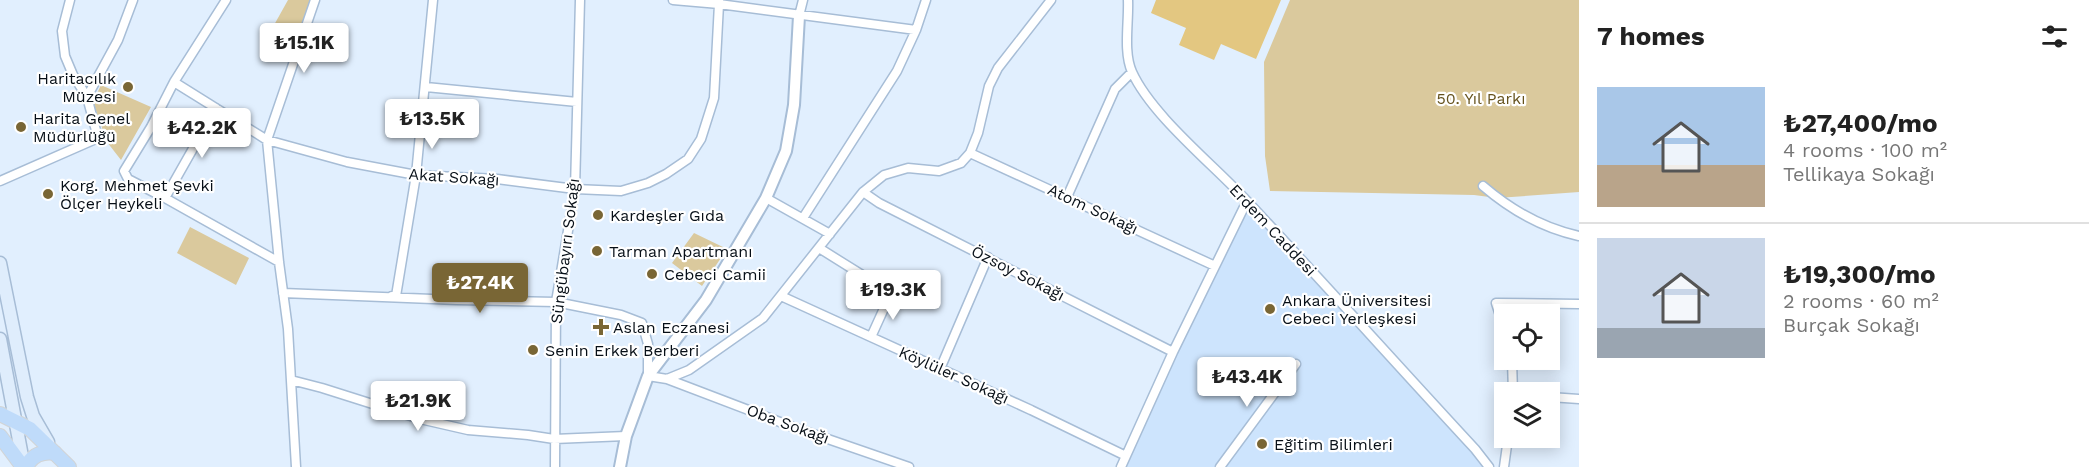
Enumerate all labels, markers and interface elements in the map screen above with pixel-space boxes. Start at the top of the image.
icon: filters [2038,20,2071,53]
text: 7 homes [1597,21,1705,51]
pin: ₺15.1K [255,23,353,74]
text: ₺15.1K [274,30,334,54]
place label: Haritacılık Müzesi [37,69,116,106]
marker: Haritacılık Müzesi [121,80,135,94]
park label: 50. Yıl Parkı [1437,89,1525,108]
pin: ₺13.5K [383,99,481,150]
text: ₺13.5K [399,106,465,130]
pin: ₺42.2K [153,108,251,159]
text: ₺27,400/mo [1783,108,1938,138]
place label: Harita Genel Müdürlüğü [33,109,130,146]
icon: home [1645,111,1717,183]
text: ₺42.2K [167,115,237,139]
marker: Harita Genel Müdürlüğü [14,120,28,134]
text: 4 rooms · 100 m² [1783,138,1947,162]
text: Tellikaya Sokağı [1783,162,1935,186]
street label: Akat Sokağı [408,164,500,190]
place label: Korg. Mehmet Şevki Ölçer Heykeli [60,176,214,213]
street label: Süngübayırı Sokağı [547,177,583,325]
street label: Atom Sokağı [1045,180,1141,238]
street label: Erdem Caddesi [1226,180,1320,280]
marker: Korg. Mehmet Şevki Ölçer Heykeli [41,187,55,201]
place label: Kardeşler Gıda [610,206,724,225]
marker: Kardeşler Gıda [591,208,605,222]
street label: Özsoy Sokağı [968,241,1068,305]
place label: Tarman Apartmanı [609,242,753,261]
marker: Tarman Apartmanı [590,244,604,258]
text: ₺19,300/mo [1783,259,1936,289]
icon: home [1645,262,1717,334]
pin: ₺27.4K [431,263,529,314]
place label: Cebeci Camii [664,265,766,284]
marker: Cebeci Camii [645,267,659,281]
text: ₺27.4K [446,270,514,294]
pin: ₺19.3K [844,270,942,321]
text: ₺19.3K [860,277,926,301]
text: 2 rooms · 60 m² [1783,289,1939,313]
place label: Ankara Üniversitesi Cebeci Yerleşkesi [1282,291,1431,328]
marker: Ankara Üniversitesi Cebeci Yerleşkesi [1263,302,1277,316]
map controls [1494,304,1560,448]
button: locate [1494,304,1560,370]
text: Burçak Sokağı [1783,313,1920,337]
place label: Aslan Eczanesi [613,318,730,337]
marker: Aslan Eczanesi [594,320,608,334]
place label: Senin Erkek Berberi [545,341,699,360]
street label: Köylüler Sokağı [896,342,1012,408]
marker: Senin Erkek Berberi [526,343,540,357]
pin: ₺43.4K [1198,357,1296,408]
text: ₺43.4K [1211,364,1283,388]
pin: ₺21.9K [369,381,467,432]
button: layers [1494,382,1560,448]
text: ₺21.9K [385,388,451,412]
street label: Oba Sokağı [744,400,832,448]
place label: Eğitim Bilimleri [1274,435,1393,454]
marker: Eğitim Bilimleri [1255,437,1269,451]

